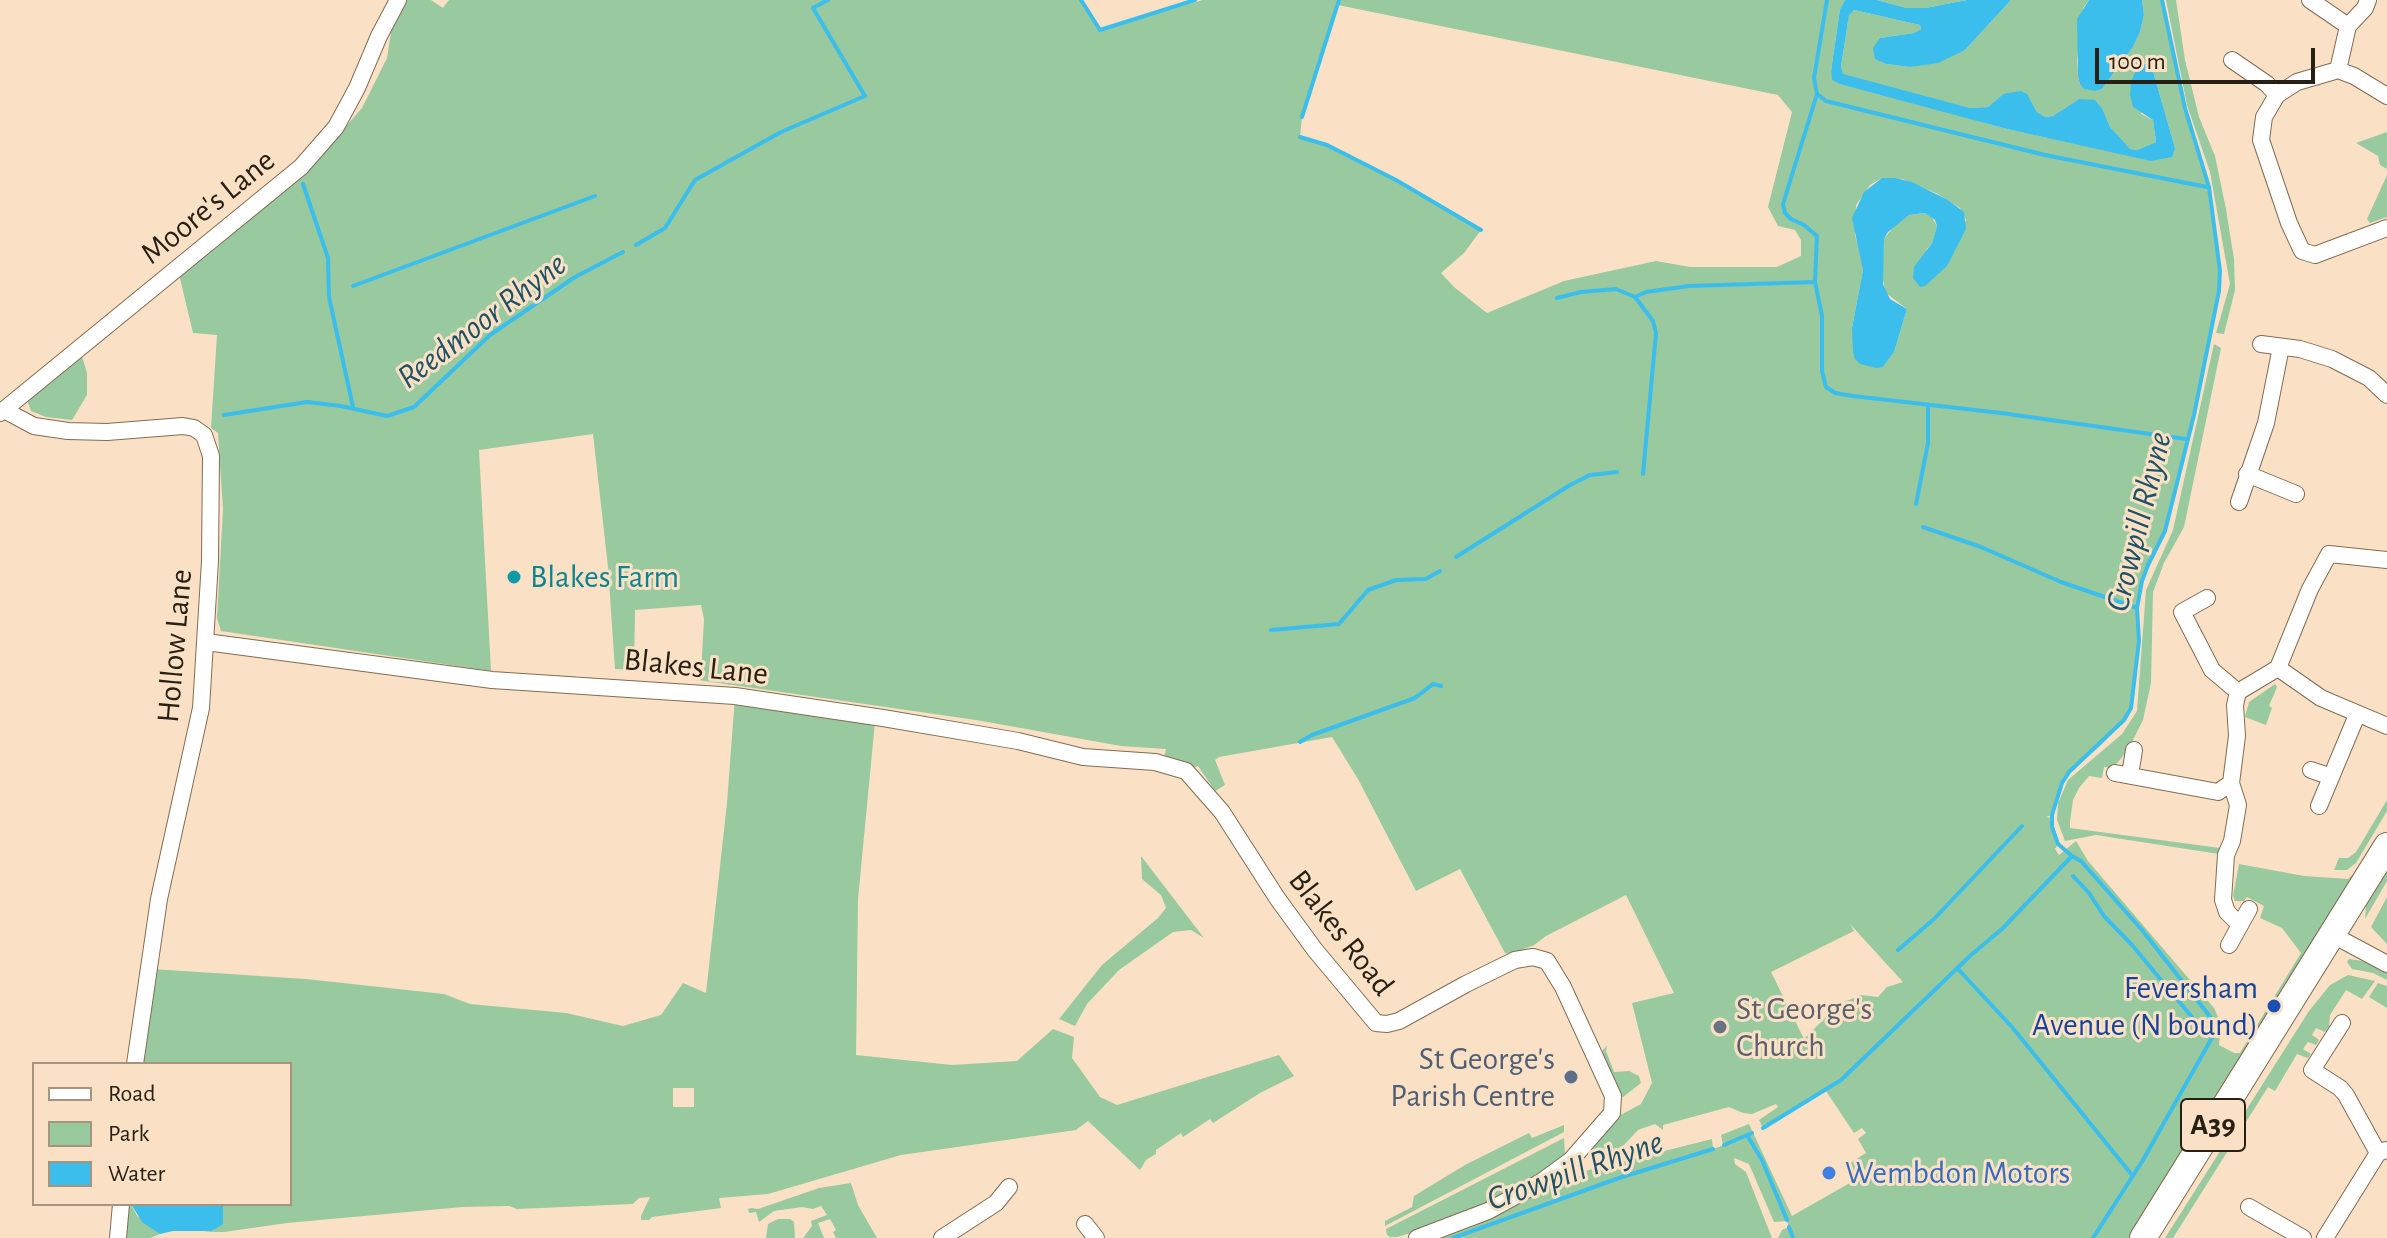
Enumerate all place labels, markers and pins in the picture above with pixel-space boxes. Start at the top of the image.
place label: Blakes Farm [530,558,679,596]
marker: Blakes Farm [505,568,523,586]
place label: Feversham Avenue (N bound) [2032,969,2258,1044]
place label: St George's Church [1736,990,1872,1065]
marker: Feversham Avenue (N bound) [2265,997,2283,1015]
marker: St George's Church [1711,1018,1729,1036]
place label: St George's Parish Centre [1390,1040,1555,1115]
marker: St George's Parish Centre [1562,1068,1580,1086]
place label: Wembdon Motors [1845,1154,2070,1192]
marker: Wembdon Motors [1820,1164,1838,1182]

